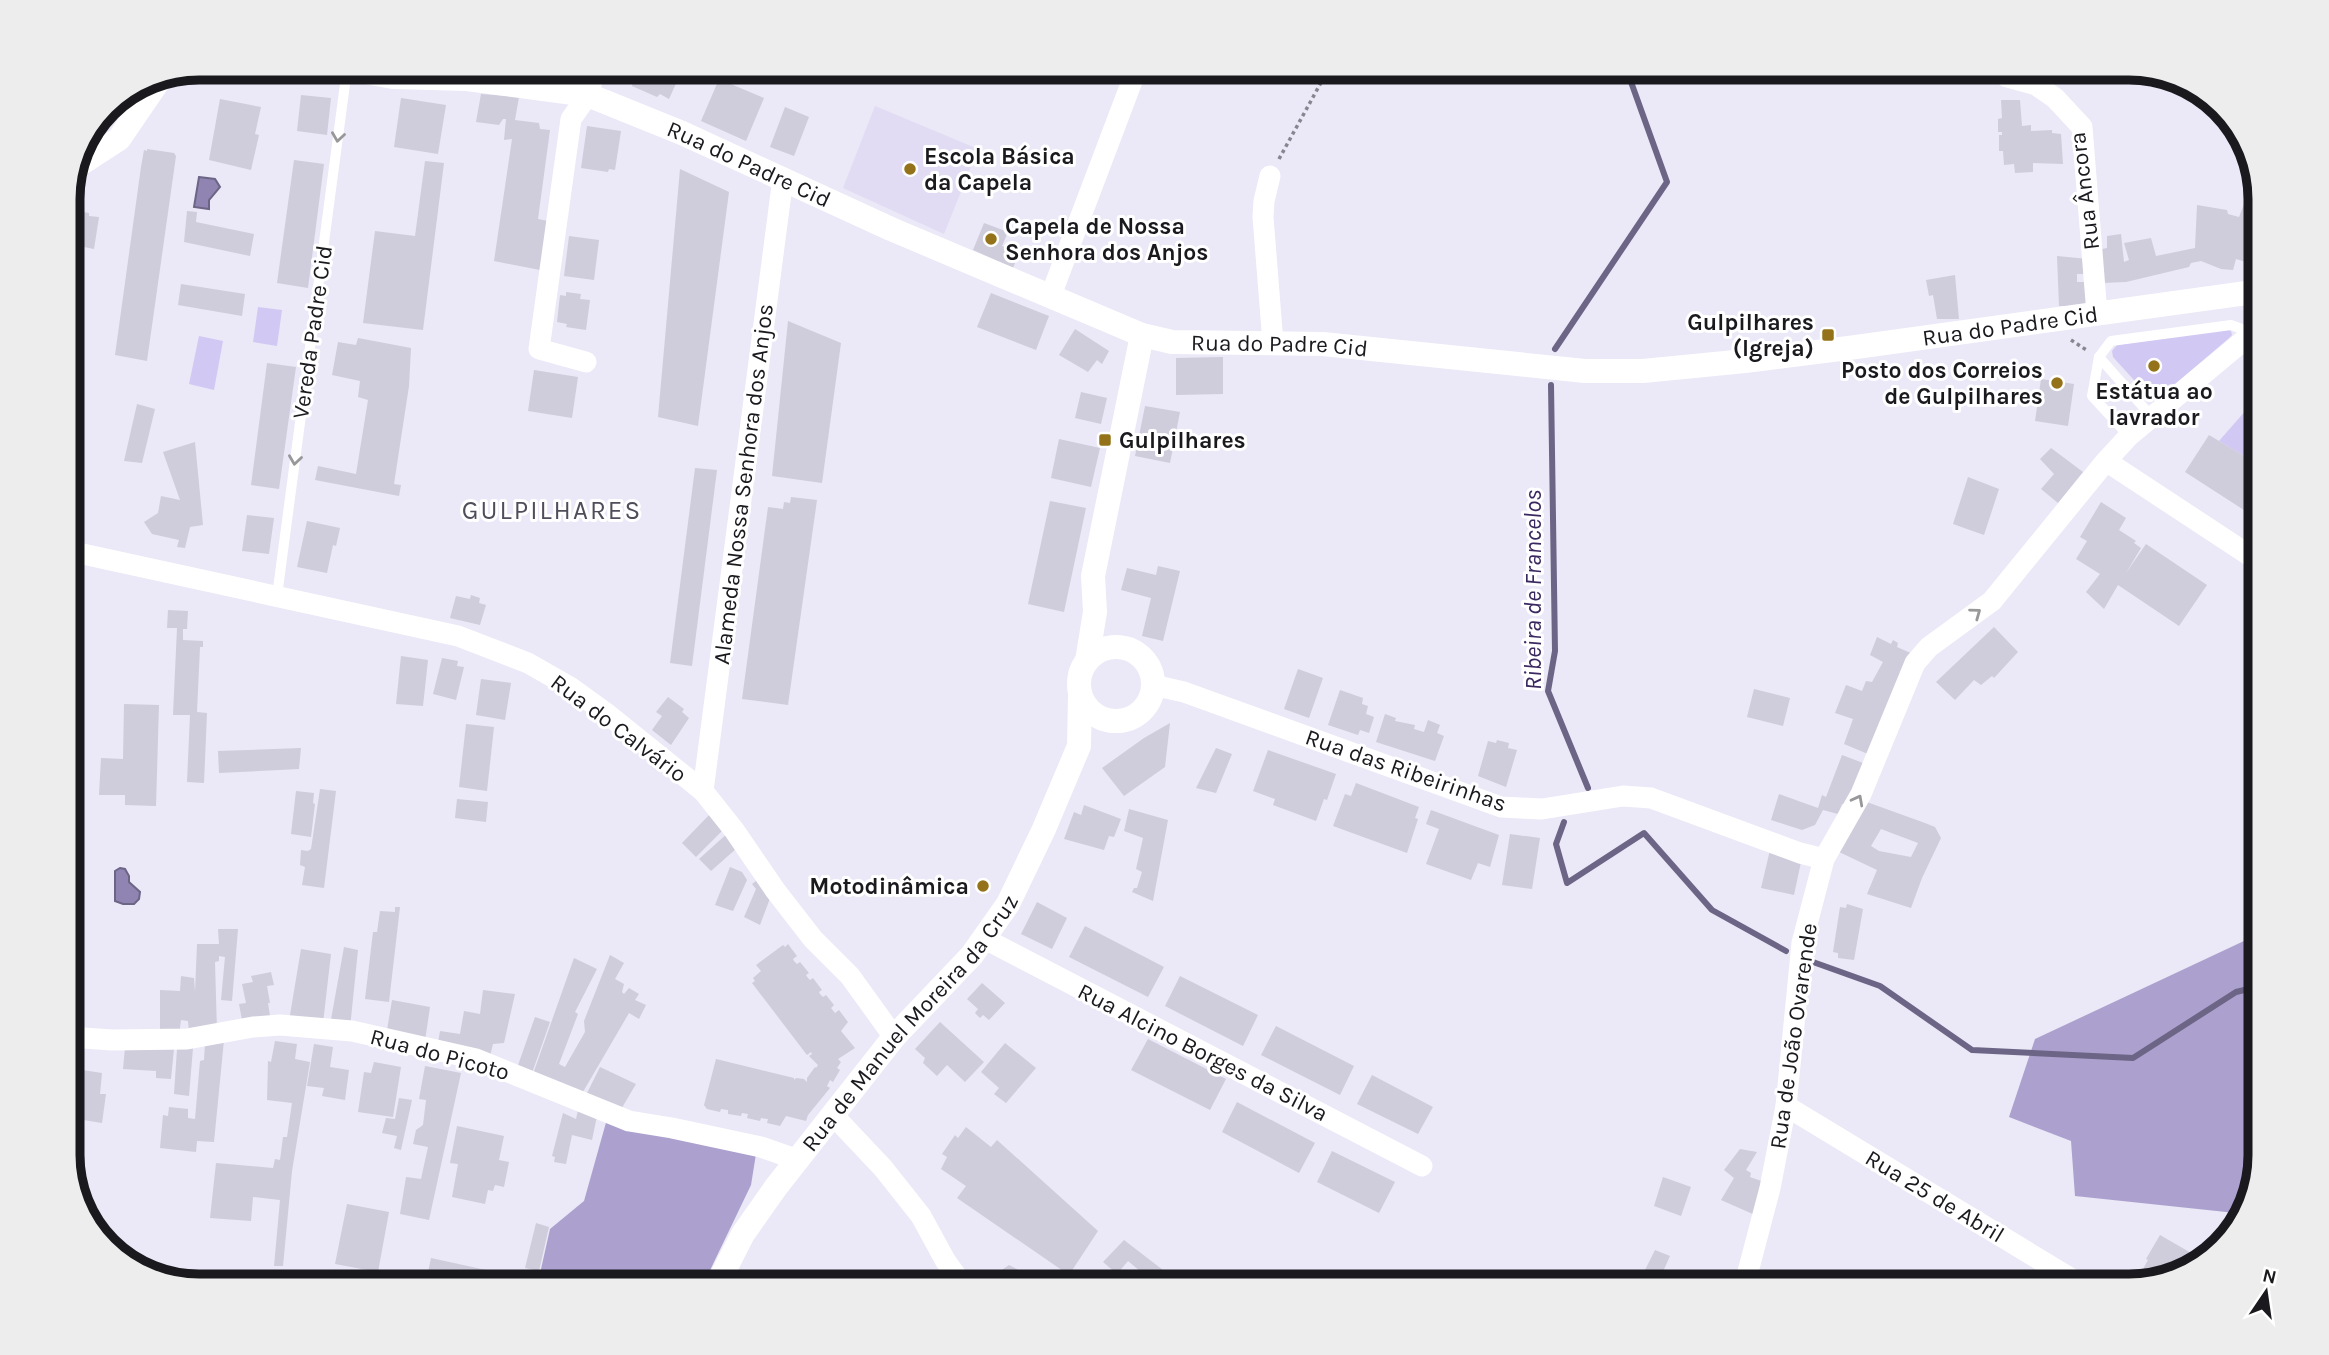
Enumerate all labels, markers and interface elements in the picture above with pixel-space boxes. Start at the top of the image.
street label: Rua do Padre Cid [663,115,835,213]
street label: Rua Âncora [2064,130,2105,251]
one-way arrow [331,131,346,143]
place label: Escola Básica da Capela [924,143,1075,196]
marker: Escola Básica da Capela [902,161,918,177]
place label: Capela de Nossa Senhora dos Anjos [1005,213,1209,266]
marker: Capela de Nossa Senhora dos Anjos [983,231,999,247]
street label: Vereda Padre Cid [287,244,338,421]
street label: Rua do Padre Cid [1921,301,2100,352]
street label: Alameda Nossa Senhora dos Anjos [708,302,779,666]
place label: Gulpilhares (Igreja) [1687,309,1814,362]
marker: Gulpilhares (Igreja) [1820,327,1836,343]
street label: Rua do Padre Cid [1191,329,1369,363]
place label: Posto dos Correios de Gulpilhares [1841,357,2043,410]
marker: Estátua ao lavrador [2146,358,2162,374]
marker: Posto dos Correios de Gulpilhares [2049,375,2065,391]
place label: Estátua ao lavrador [2095,378,2213,431]
place label: Gulpilhares [1119,427,1246,454]
marker: Gulpilhares [1097,432,1113,448]
one-way arrow [288,454,303,465]
water label: Ribeira de Francelos [1519,490,1547,690]
district label: GULPILHARES [462,495,642,526]
one-way arrow [1968,609,1981,621]
street label: Rua do Calvário [545,669,692,788]
street label: Rua das Ribeirinhas [1302,723,1510,818]
one-way arrow [1849,794,1863,807]
place label: Motodinâmica [809,873,969,900]
marker: Motodinâmica [975,878,991,894]
street label: Rua de Manuel Moreira da Cruz [796,891,1024,1157]
street label: Rua de João Ovarende [1764,921,1823,1151]
street label: Rua Alcino Borges da Silva [1073,978,1332,1127]
street label: Rua do Picoto [367,1023,512,1086]
street label: Rua 25 de Abril [1860,1144,2009,1248]
north arrow [2231,1257,2301,1327]
text: N [2260,1264,2279,1289]

